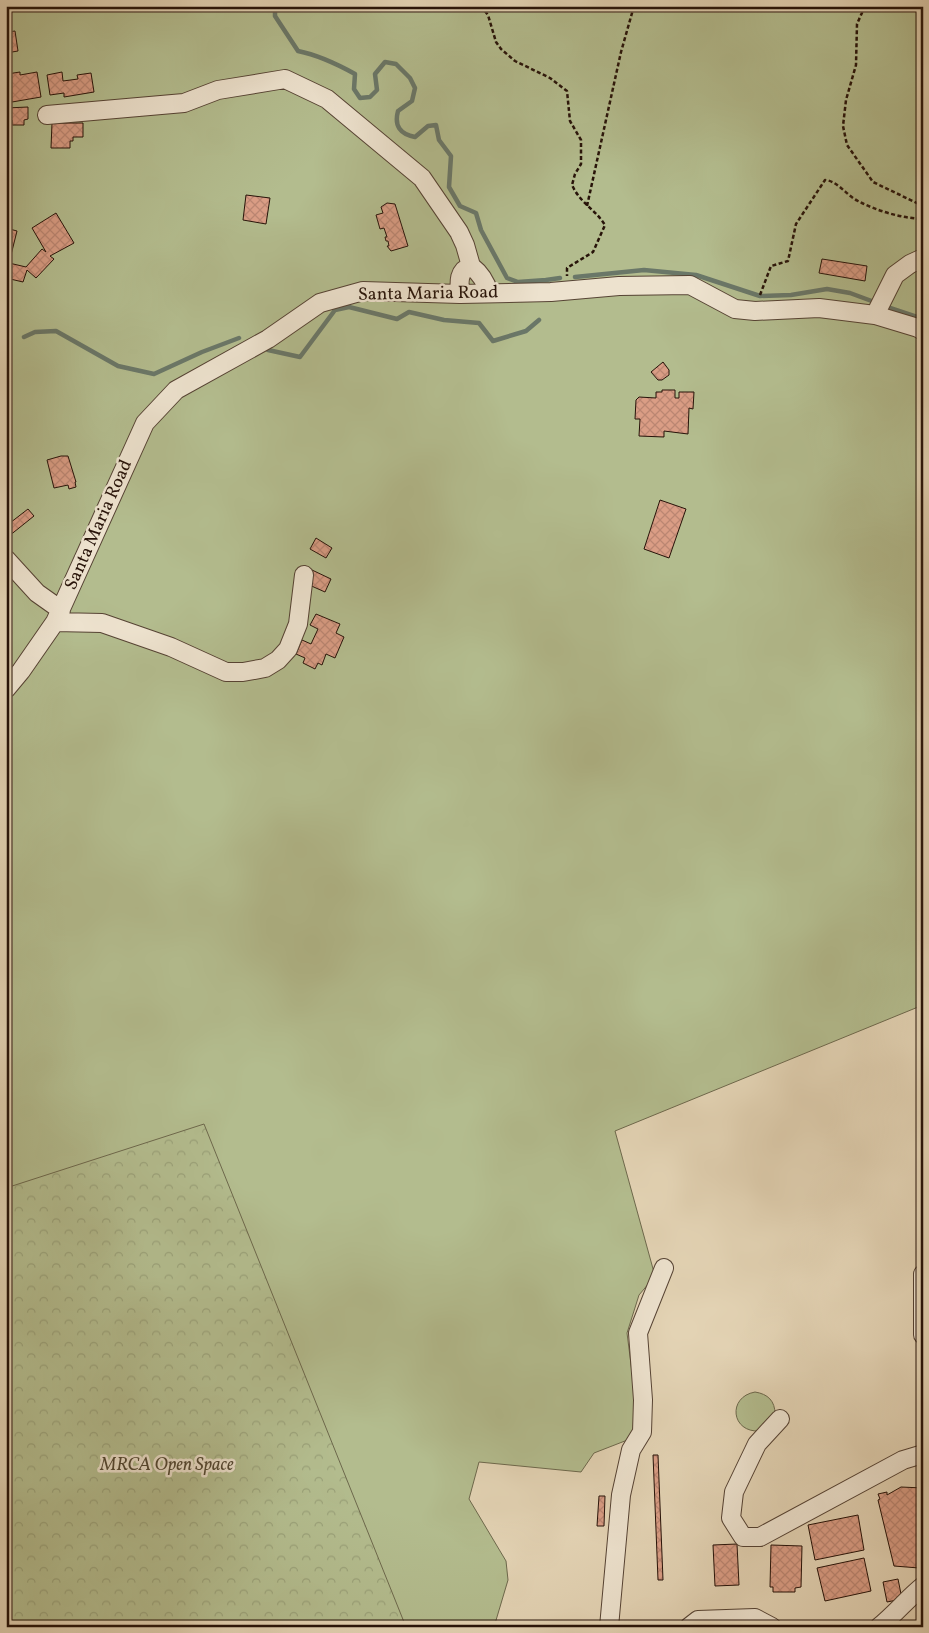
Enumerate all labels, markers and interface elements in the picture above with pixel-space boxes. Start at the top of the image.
street label: Santa Maria Road [358,280,498,308]
street label: Santa Maria Road [59,456,139,594]
park label: MRCA Open Space [99,1453,234,1478]

